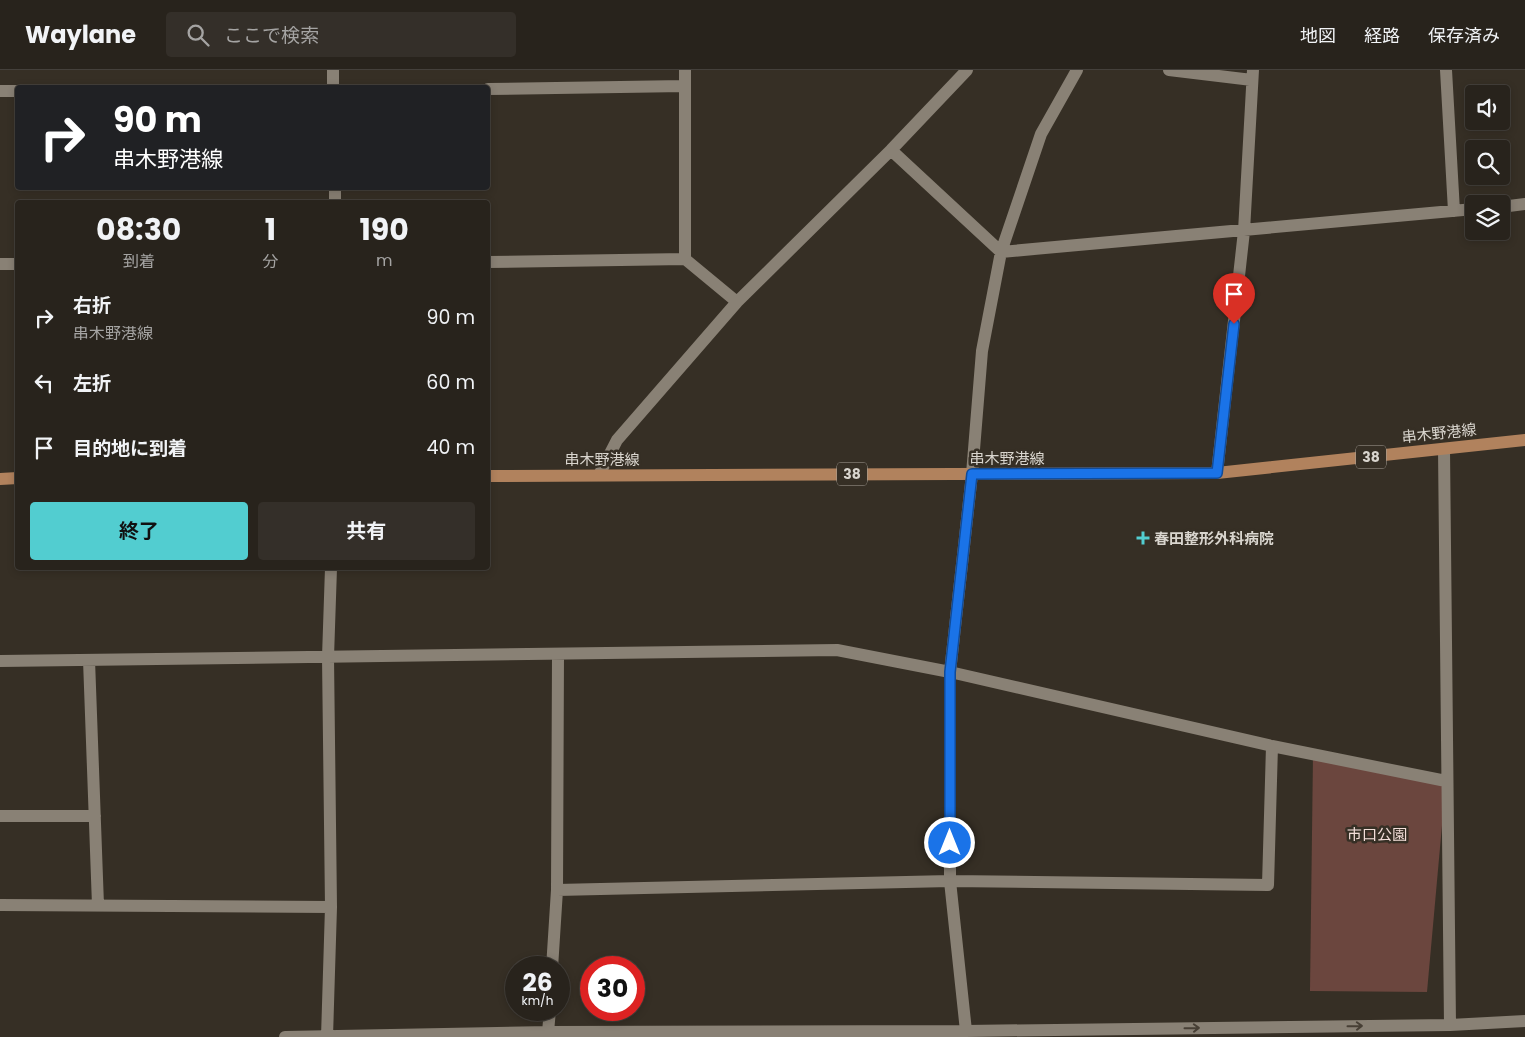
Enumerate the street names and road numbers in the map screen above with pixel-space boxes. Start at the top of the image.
street label: 串木野港線 [1401,419,1477,447]
road number: 38 [1356,446,1386,468]
street label: 串木野港線 [969,448,1045,469]
street label: 串木野港線 [564,449,640,470]
road number: 38 [837,462,867,486]

